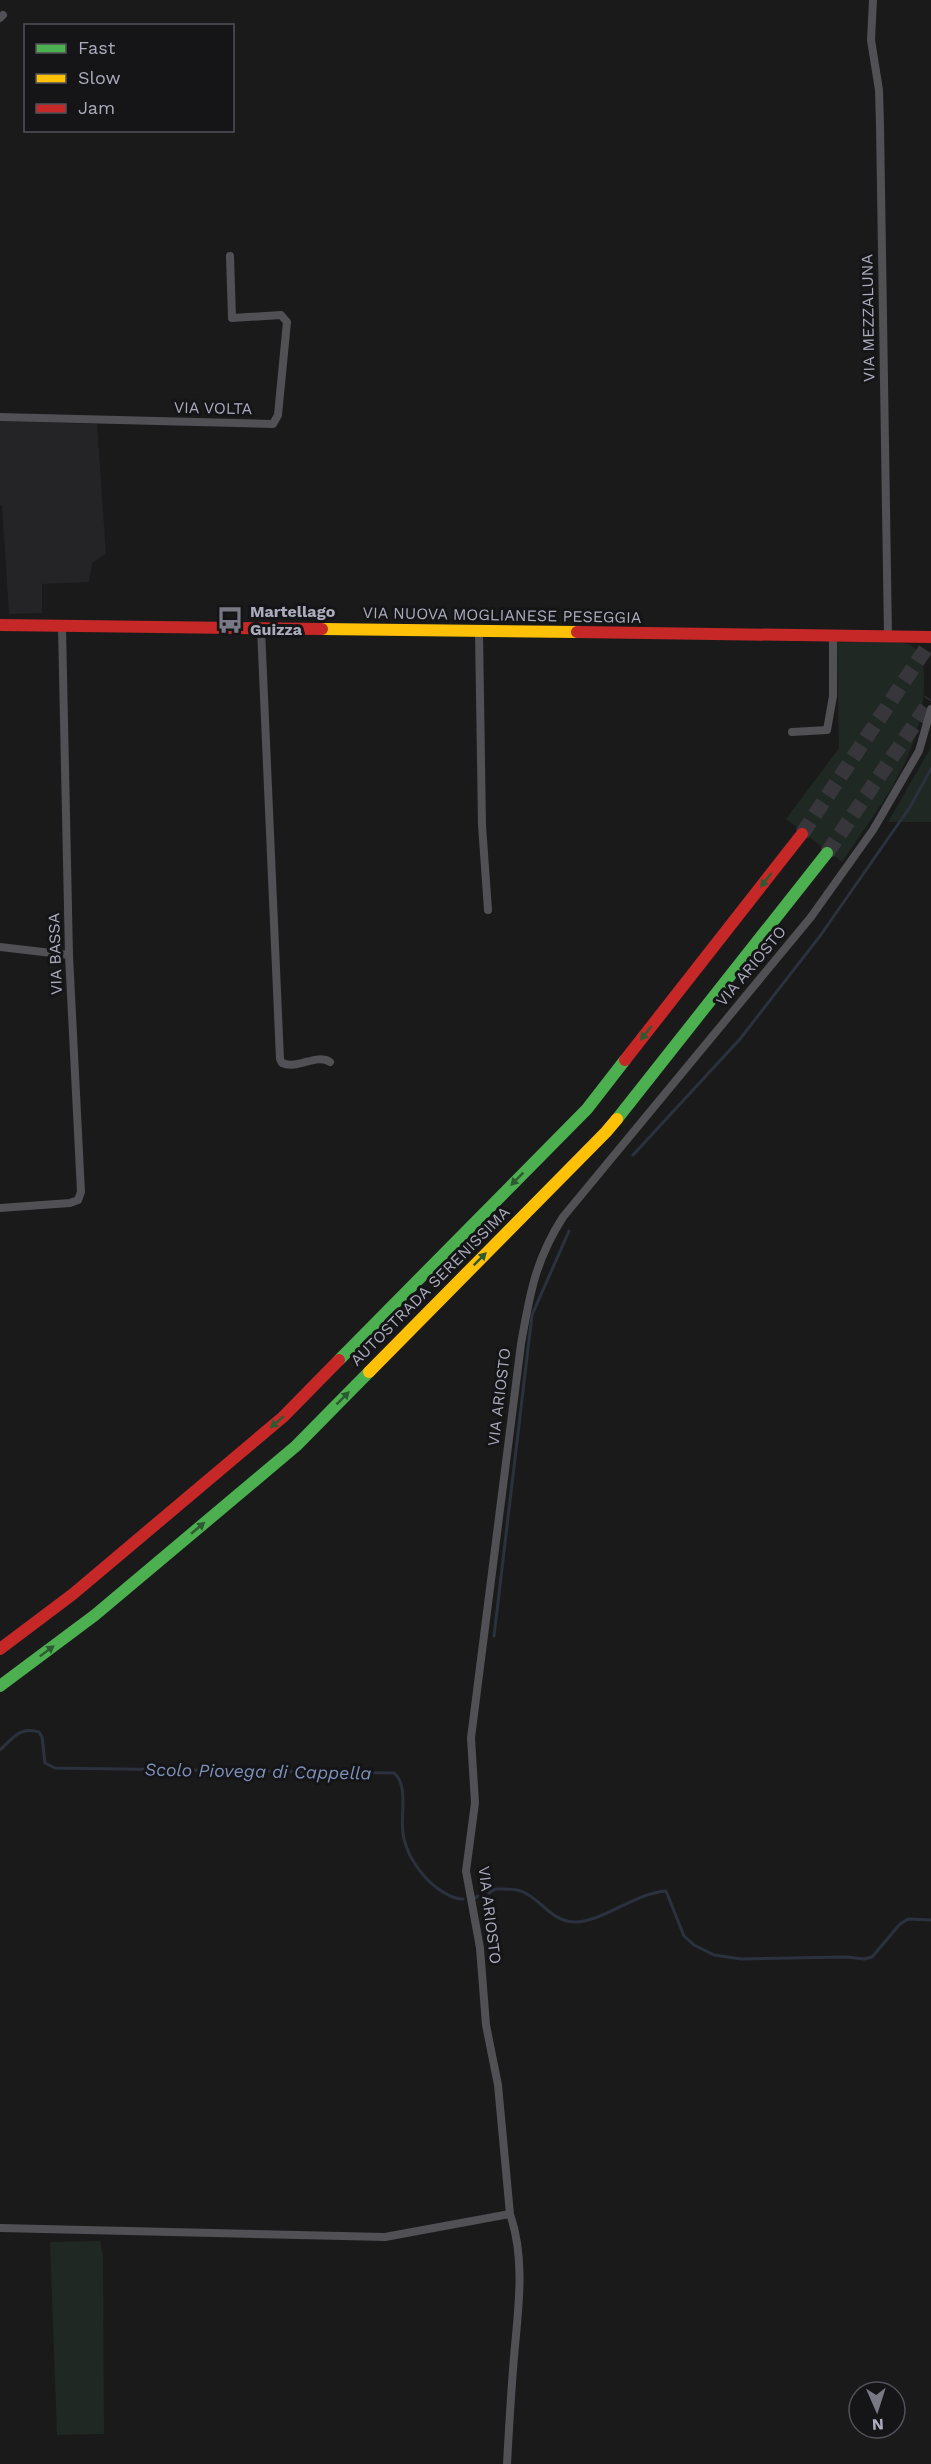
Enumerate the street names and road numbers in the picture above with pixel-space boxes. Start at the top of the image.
street label: VIA MEZZALUNA [857,253,879,382]
street label: VIA VOLTA [174,398,253,418]
street label: VIA NUOVA MOGLIANESE PESEGGIA [363,603,642,627]
street label: VIA BASSA [44,912,66,995]
street label: VIA ARIOSTO [712,922,790,1010]
street label: AUTOSTRADA SERENISSIMA [346,1202,514,1370]
street label: VIA ARIOSTO [484,1347,514,1447]
street label: VIA ARIOSTO [475,1865,505,1965]

